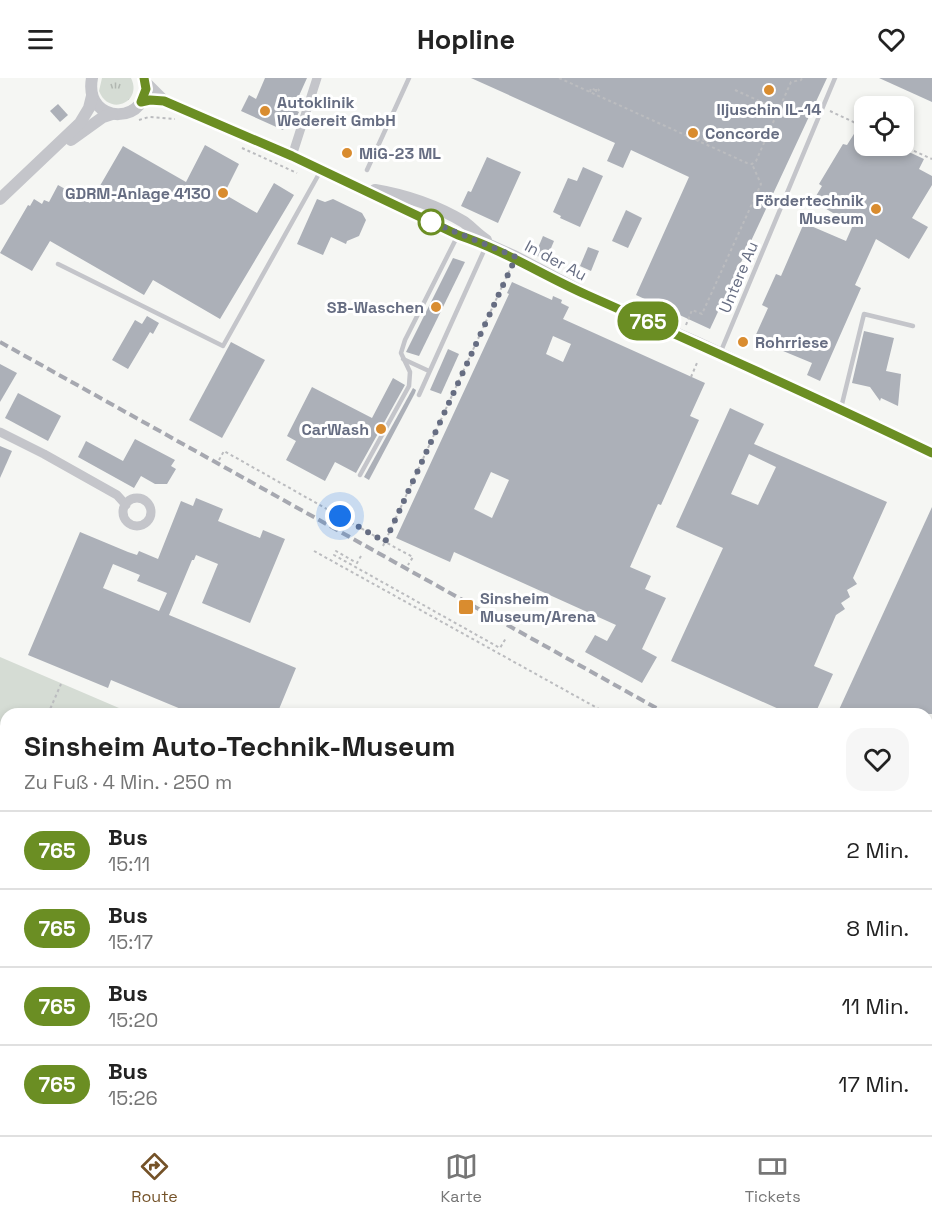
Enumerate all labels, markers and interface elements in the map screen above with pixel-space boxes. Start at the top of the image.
text: Hopline [417,22,515,57]
icon: menu [24,23,57,56]
icon: heart [875,23,908,56]
marker: Iljuschin IL-14 [762,83,776,97]
place label: Autoklinik Wedereit GmbH [277,92,396,131]
map controls [854,96,914,156]
button: locate [854,96,914,156]
place label: Iljuschin IL-14 [716,99,822,120]
marker: Autoklinik Wedereit GmbH [258,104,272,118]
place label: Concorde [705,123,780,144]
marker: Concorde [686,126,700,140]
place label: MiG-23 ML [359,143,441,164]
marker: MiG-23 ML [340,146,354,160]
place label: GDRM-Anlage 4130 [65,183,211,204]
marker: GDRM-Anlage 4130 [216,186,230,200]
place label: Fördertechnik Museum [755,190,864,229]
marker: Fördertechnik Museum [869,202,883,216]
unlabelled marker [418,209,444,235]
street label: In der Au [521,235,590,286]
street label: Untere Au [714,238,763,316]
place label: SB-Waschen [327,297,424,318]
marker: SB-Waschen [429,300,443,314]
line badge: 765 [614,302,682,340]
text: 765 [629,308,667,335]
place label: Rohrriese [755,332,829,353]
marker: Rohrriese [736,335,750,349]
place label: CarWash [301,419,369,440]
marker: CarWash [374,422,388,436]
your location [325,501,355,531]
place label: Sinsheim Museum/Arena [480,588,596,627]
marker: Sinsheim Museum/Arena [457,598,475,616]
text: Sinsheim Auto-Technik-Museum [24,728,455,764]
button: heart [846,728,909,791]
text: Zu Fuß · 4 Min. · 250 m [24,769,232,795]
text: Bus [108,823,148,851]
text: 2 Min. [847,836,909,864]
text: 765 [38,837,76,864]
text: 15:11 [108,851,150,877]
text: Bus [108,901,148,929]
text: 8 Min. [846,914,909,942]
text: 765 [38,915,76,942]
text: 15:17 [108,929,153,955]
text: Bus [108,979,148,1007]
text: 11 Min. [841,992,909,1020]
text: 765 [38,993,76,1020]
text: 15:20 [108,1007,158,1033]
text: Bus [108,1057,148,1085]
text: 17 Min. [838,1070,909,1098]
text: 765 [38,1071,76,1098]
text: 15:26 [108,1085,158,1111]
tab: Route [131,1150,178,1207]
tab: Karte [440,1150,482,1207]
tab: Tickets [745,1150,801,1207]

